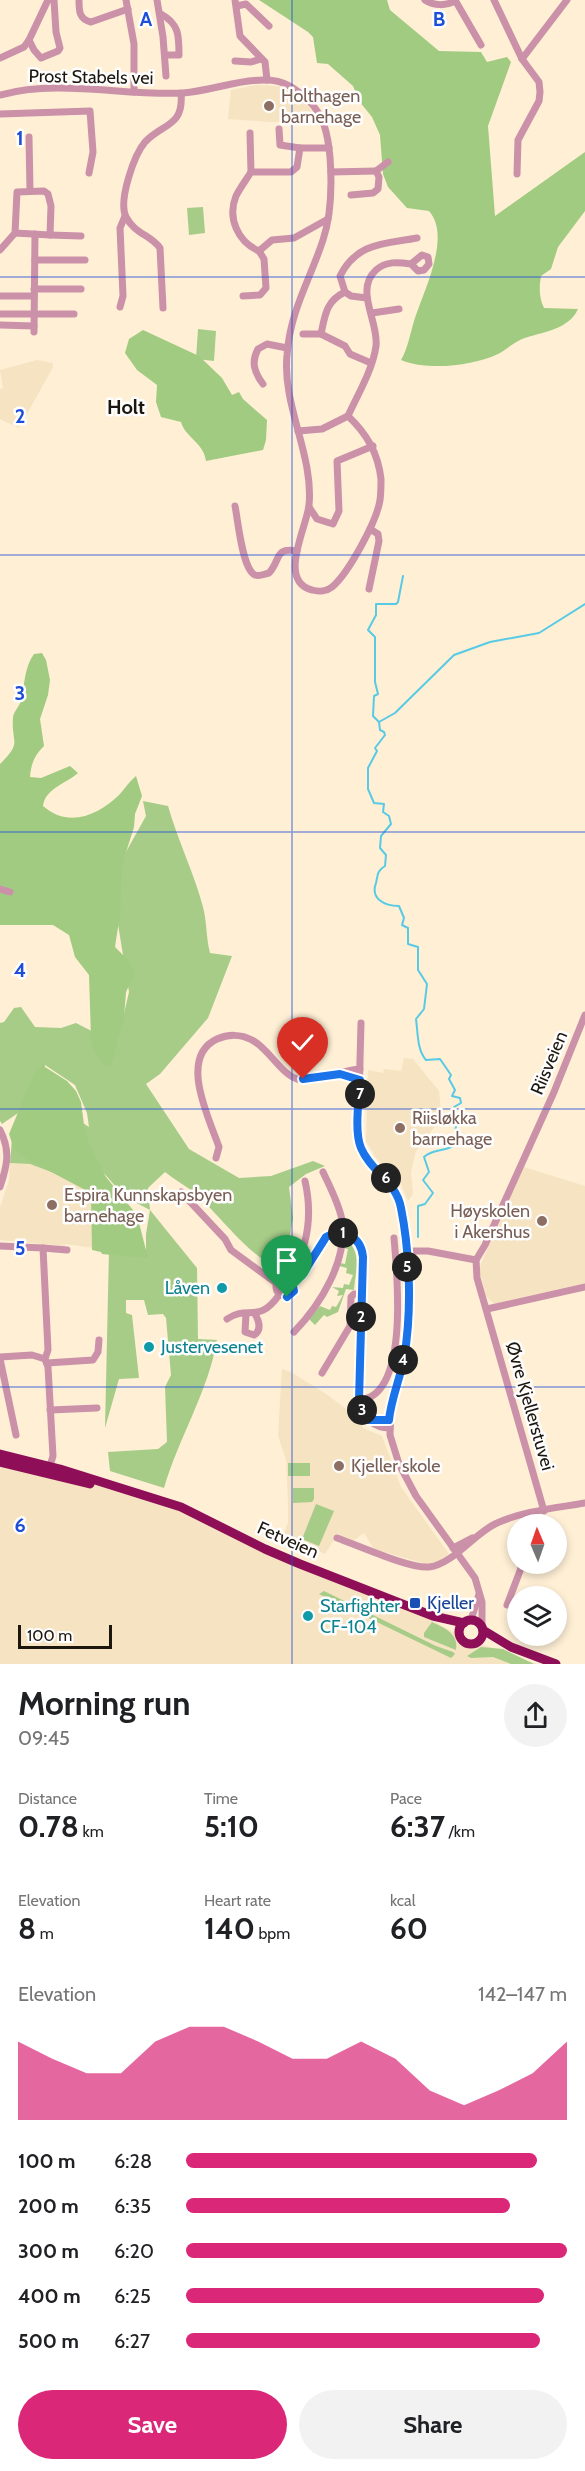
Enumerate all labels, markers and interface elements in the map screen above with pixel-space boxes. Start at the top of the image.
text: A [140,7,153,31]
text: B [433,7,445,31]
street label: Prost Stabels vei [28,65,154,89]
place label: Holthagen barnehage [281,85,361,128]
marker: Holthagen barnehage [262,99,276,113]
text: 1 [16,126,24,150]
district label: Holt [107,395,145,419]
text: 2 [15,404,25,428]
text: 3 [15,681,25,705]
text: 4 [14,958,26,982]
pin [277,1017,328,1079]
icon: check [286,1026,319,1059]
street label: Riisveien [526,1028,572,1098]
pin: 7 [345,1079,375,1109]
text: 7 [356,1084,364,1103]
place label: Riisløkka barnehage [412,1107,492,1150]
marker: Riisløkka barnehage [393,1121,407,1135]
pin: 6 [371,1163,401,1193]
text: 6 [382,1168,391,1187]
place label: Espira Kunnskapsbyen barnehage [64,1184,232,1227]
marker: Espira Kunnskapsbyen barnehage [45,1198,59,1212]
place label: Høyskolen i Akershus [450,1200,530,1243]
marker: Høyskolen i Akershus [535,1214,549,1228]
pin: 1 [328,1218,358,1248]
text: 1 [340,1223,346,1242]
pin [261,1235,312,1297]
text: 5 [15,1236,25,1260]
icon: arrive [270,1244,303,1277]
pin: 5 [392,1252,422,1282]
text: 5 [403,1257,411,1276]
place label: Låven [165,1277,210,1299]
marker: Låven [215,1281,229,1295]
pin: 2 [346,1302,376,1332]
text: 2 [357,1307,365,1326]
place label: Justervesenet [160,1336,263,1358]
street label: Øvre Kjellerstuvei [501,1339,559,1473]
marker: Justervesenet [142,1340,156,1354]
pin: 4 [388,1345,418,1375]
text: 4 [398,1350,408,1369]
pin: 3 [347,1395,377,1425]
text: 3 [358,1400,366,1419]
place label: Kjeller skole [351,1455,440,1477]
marker: Kjeller skole [332,1459,346,1473]
text: 6 [14,1513,26,1537]
north arrow [507,1514,567,1574]
map controls [507,1514,567,1646]
street label: Fetveien [254,1517,322,1563]
button: layers [507,1586,567,1646]
place label: Kjeller [427,1592,474,1614]
place label: Starfighter CF-104 [320,1595,400,1638]
marker: Kjeller [408,1596,422,1610]
marker: Starfighter CF-104 [301,1609,315,1623]
scale bar [18,1622,112,1650]
text: 100 m [27,1626,72,1645]
text: Morning run [18,1683,190,1723]
button: share [504,1684,567,1747]
text: 09:45 [18,1726,70,1750]
text: Distance [18,1789,77,1808]
text: Time [204,1789,238,1808]
text: Pace [390,1789,422,1808]
text: 0.78 [18,1808,79,1845]
text: 5:10 [204,1808,259,1845]
text: 6:37 [390,1808,445,1845]
text: km [79,1822,104,1841]
text: /km [445,1822,475,1841]
text: Elevation [18,1891,81,1910]
text: Heart rate [204,1891,271,1910]
text: kcal [390,1891,416,1910]
text: 8 [18,1910,36,1947]
text: 140 [204,1910,255,1947]
text: 60 [390,1910,428,1947]
text: m [36,1924,54,1943]
text: bpm [255,1924,290,1943]
text: Elevation [18,1982,96,2006]
text: 142–147 m [478,1982,567,2006]
text: 100 m [18,2149,76,2173]
text: 6:28 [114,2149,152,2173]
text: 200 m [18,2194,79,2218]
text: 6:35 [114,2194,151,2218]
text: 300 m [18,2239,79,2263]
text: 6:20 [114,2239,154,2263]
text: 400 m [18,2284,81,2308]
text: 6:25 [114,2284,151,2308]
text: 500 m [18,2329,79,2353]
text: 6:27 [114,2329,150,2353]
button: Save [18,2390,287,2459]
button: Share [299,2390,567,2459]

